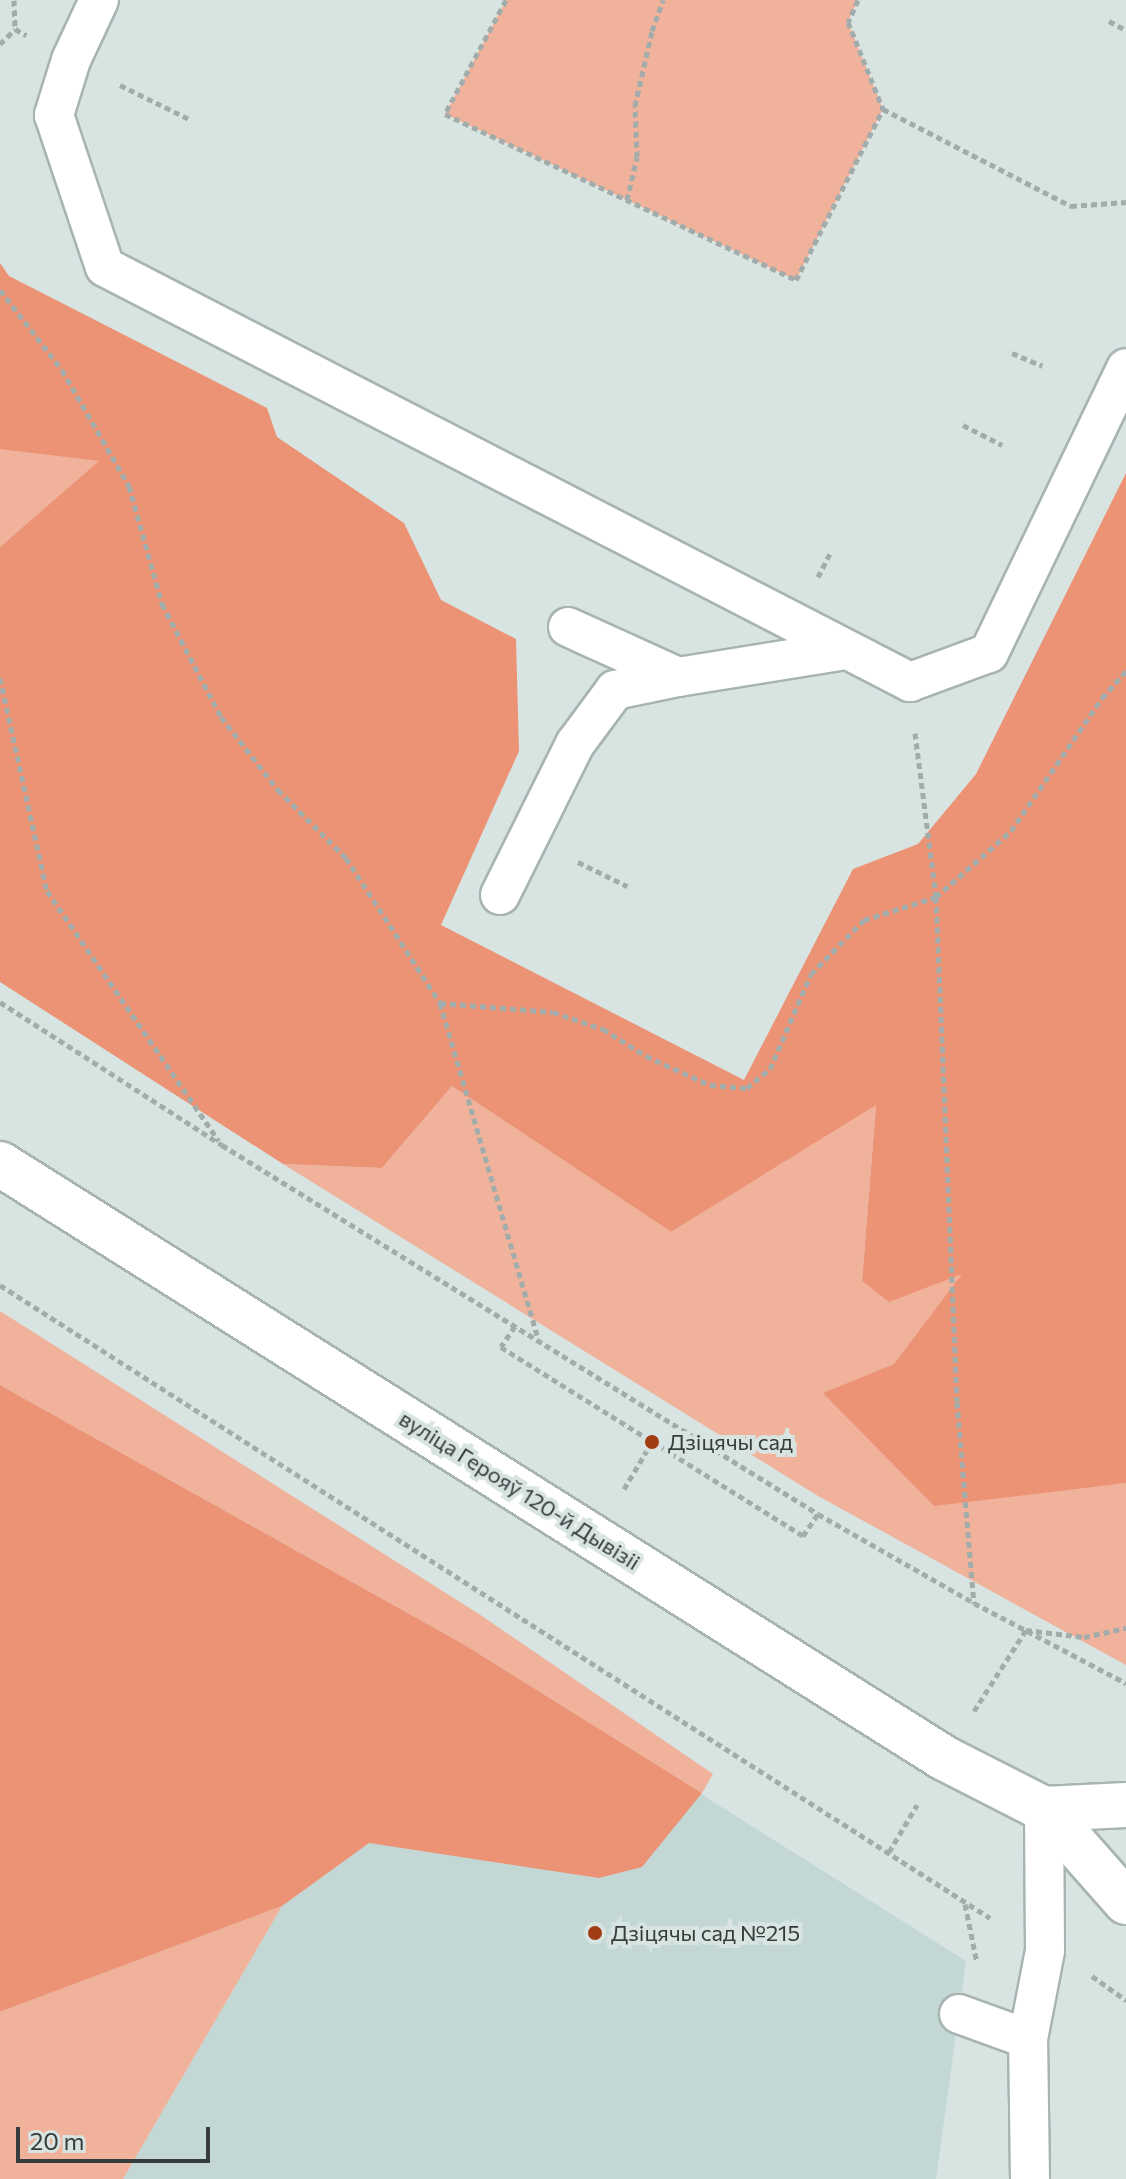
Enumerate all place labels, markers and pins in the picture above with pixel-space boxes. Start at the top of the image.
place label: Дзіцячы сад [668,1429,793,1455]
marker: Дзіцячы сад [643,1433,661,1451]
place label: Дзіцячы сад №215 [611,1920,800,1946]
marker: Дзіцячы сад №215 [586,1924,604,1942]

